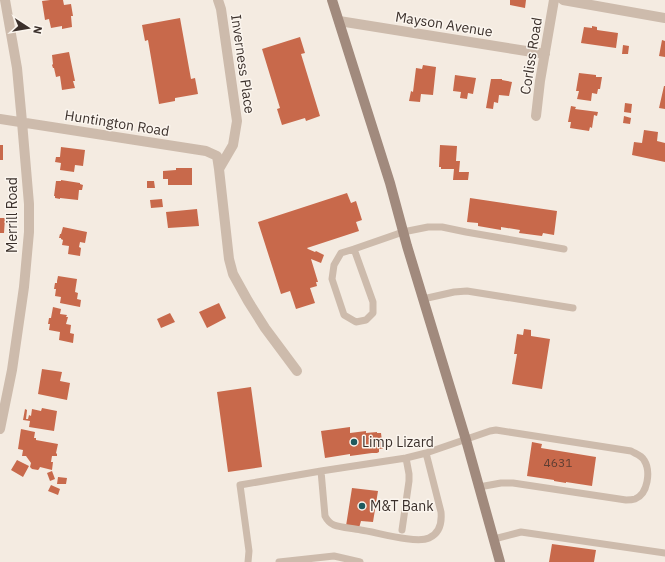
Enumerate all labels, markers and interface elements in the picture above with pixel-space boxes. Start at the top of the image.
street label: Mayson Avenue [394,7,494,41]
north arrow [8,8,48,48]
street label: Inverness Place [227,13,259,115]
street label: Corliss Road [516,16,546,96]
text: N [30,25,45,35]
street label: Huntington Road [63,106,171,140]
street label: Merrill Road [3,177,21,253]
place label: Limp Lizard [362,433,434,451]
marker: Limp Lizard [349,437,359,447]
house number: 4631 [544,455,572,470]
place label: M&T Bank [370,497,434,515]
marker: M&T Bank [357,501,367,511]

